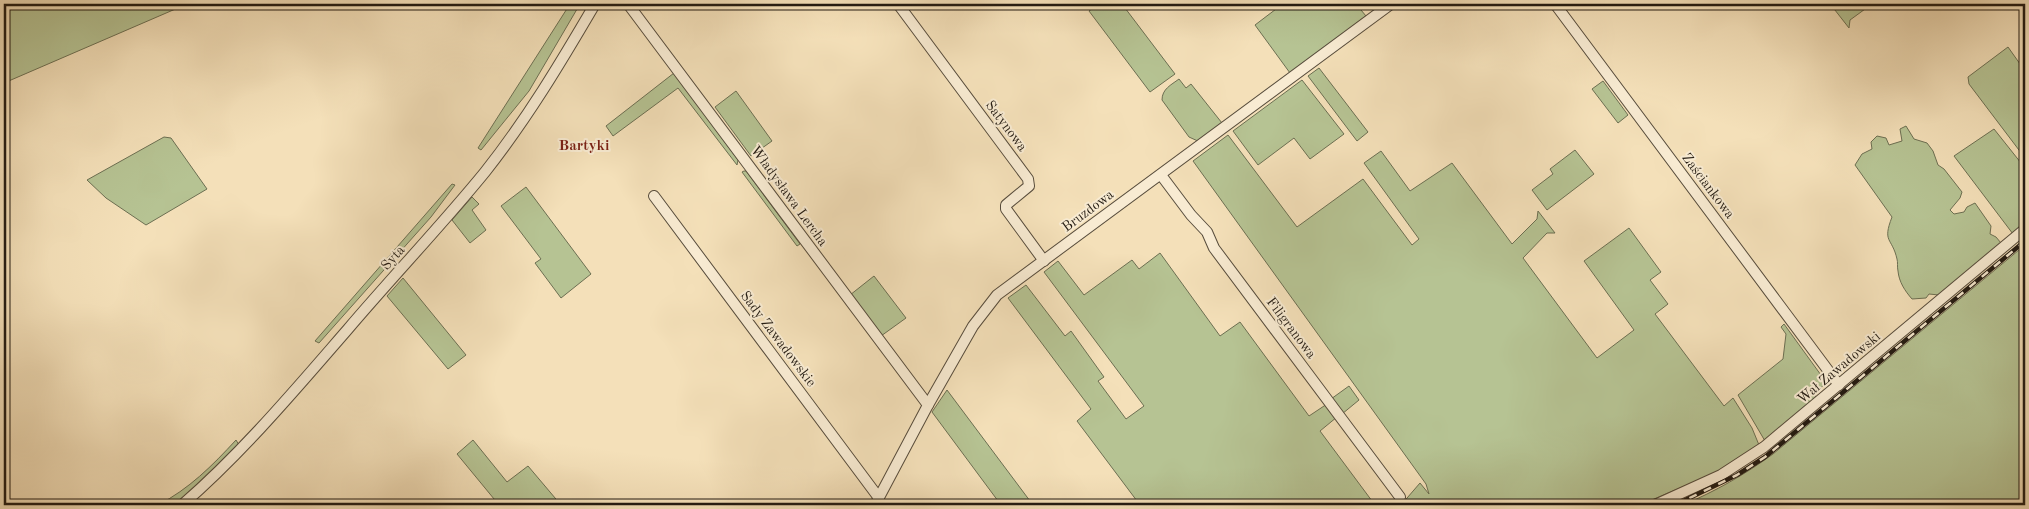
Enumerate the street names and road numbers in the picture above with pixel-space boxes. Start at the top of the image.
street label: Satynowa [982,98,1030,154]
street label: Władysława Lercha [748,143,830,249]
street label: Zaściankowa [1679,151,1737,221]
street label: Bruzdowa [1060,187,1116,235]
street label: Syta [378,243,408,273]
street label: Sady Zawadowskie [738,289,818,389]
street label: Filigranowa [1264,295,1318,361]
street label: Wał Zawadowski [1795,329,1883,407]

